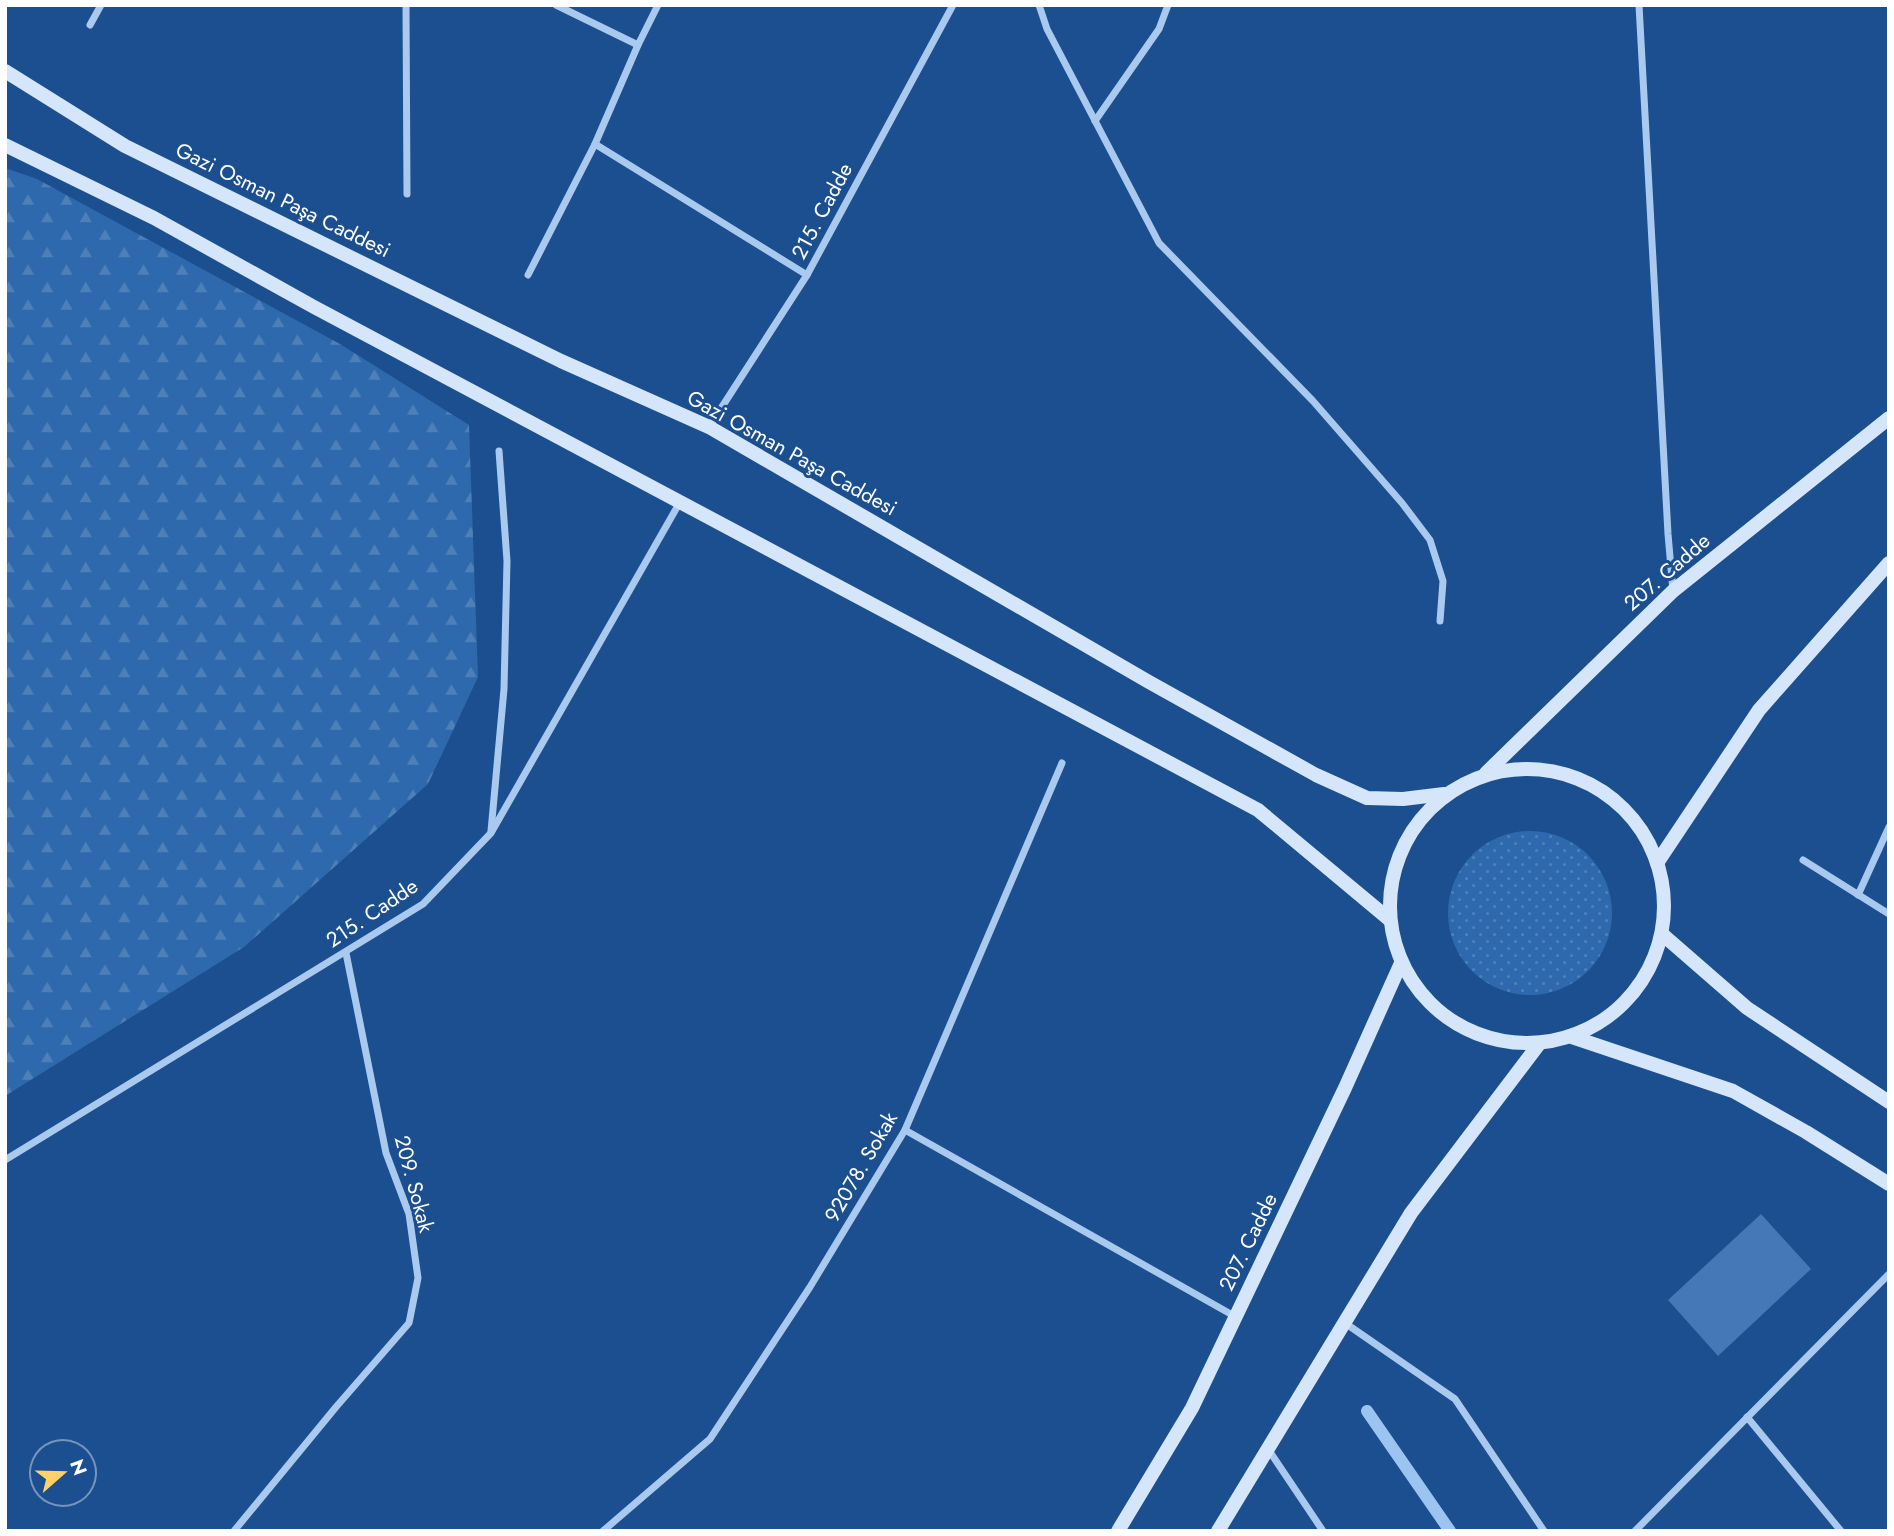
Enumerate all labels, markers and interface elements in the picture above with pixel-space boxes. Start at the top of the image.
street label: Gazi Osman Paşa Caddesi [171,135,395,265]
street label: 215. Cadde [784,157,860,264]
street label: Gazi Osman Paşa Caddesi [682,383,902,523]
street label: 207. Cadde [1617,526,1717,618]
street label: 215. Cadde [320,871,424,955]
street label: 92078. Sokak [817,1106,905,1228]
street label: 209. Sokak [387,1132,442,1237]
street label: 207. Cadde [1211,1188,1285,1296]
north arrow [28,1438,98,1508]
text: N [63,1456,94,1479]

